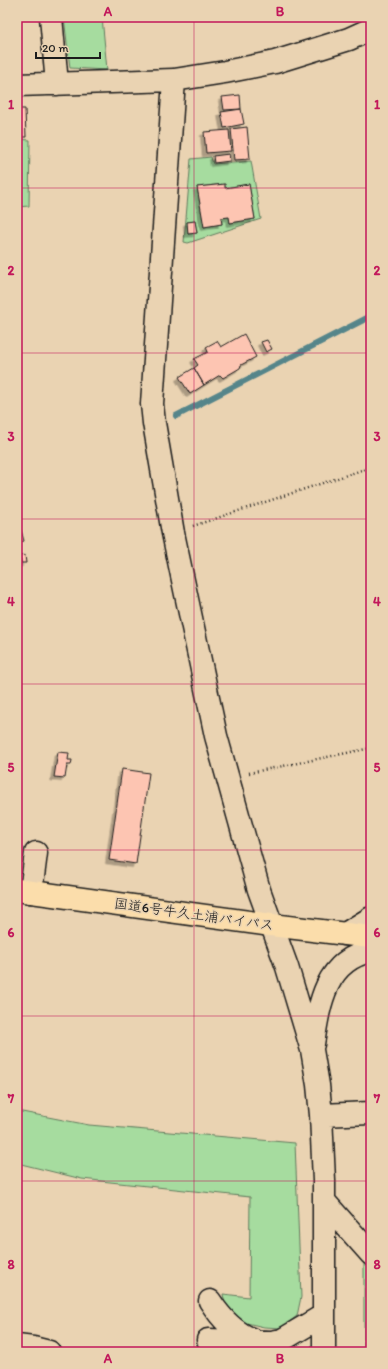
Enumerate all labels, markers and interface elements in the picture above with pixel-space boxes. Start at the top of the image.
text: A [103,4,113,19]
text: B [276,4,285,19]
scale bar [36,34,100,60]
text: 20 m [42,41,69,55]
text: 1 [8,97,14,112]
text: 1 [374,97,380,112]
text: 2 [8,263,15,278]
text: 2 [374,263,381,278]
text: 3 [7,429,15,444]
text: 3 [373,429,381,444]
text: 4 [7,594,15,609]
text: 4 [373,594,381,609]
text: 5 [8,760,15,775]
text: 5 [374,760,381,775]
street label: 国道6号牛久土浦バイパス [113,895,275,934]
text: 6 [8,925,15,940]
text: 6 [374,925,381,940]
text: 7 [7,1091,15,1106]
text: 7 [373,1091,381,1106]
text: 8 [7,1257,15,1272]
text: 8 [373,1257,381,1272]
text: A [103,1351,113,1366]
text: B [276,1351,285,1366]

